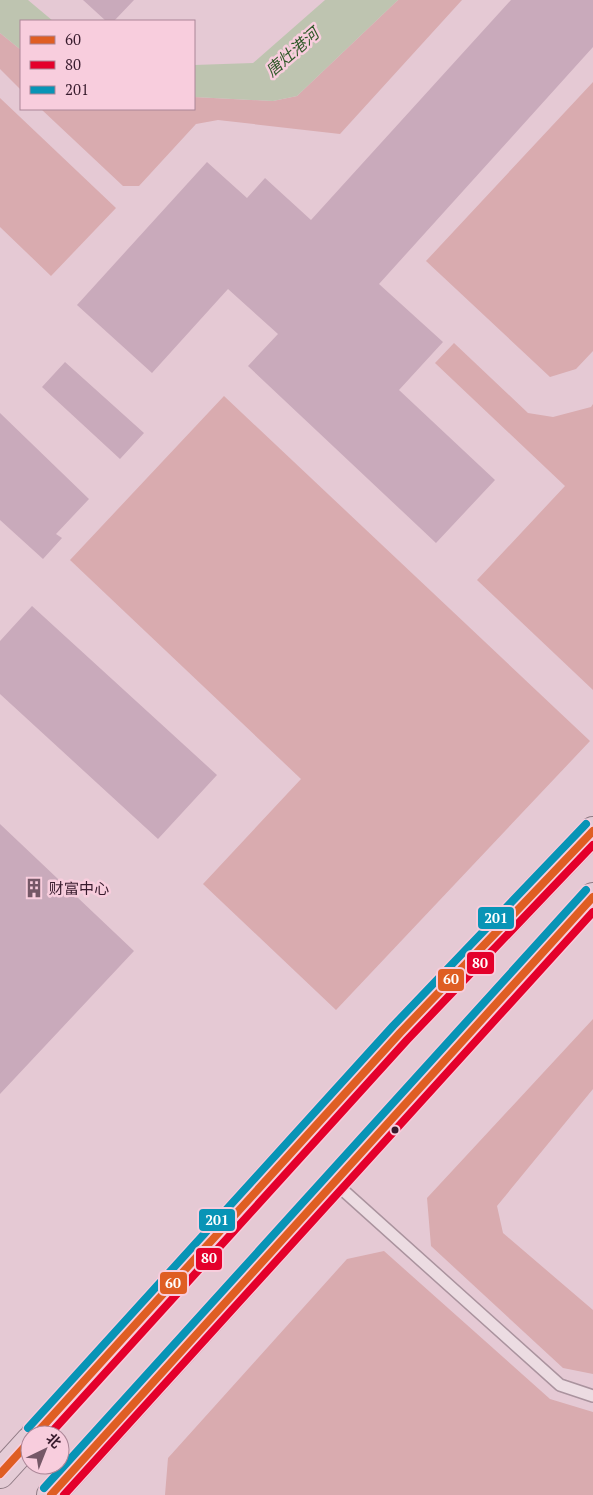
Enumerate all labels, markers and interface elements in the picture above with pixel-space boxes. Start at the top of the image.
legend [20,20,195,110]
water label: 唐灶港河 [261,21,326,81]
text: 60 [65,29,81,49]
text: 80 [65,54,81,74]
text: 201 [65,79,89,99]
building icon: 财富中心 [23,877,45,899]
place label: 财富中心 [49,878,109,898]
line badge: 201 [477,906,515,930]
text: 201 [484,908,508,927]
line badge: 80 [466,951,495,975]
text: 80 [472,953,488,972]
line badge: 60 [437,968,465,992]
text: 60 [443,969,459,988]
unlabelled marker [390,1125,400,1135]
line badge: 201 [198,1208,236,1232]
text: 201 [205,1210,229,1229]
line badge: 80 [195,1247,223,1271]
text: 80 [201,1248,217,1267]
line badge: 60 [159,1271,188,1295]
text: 60 [165,1273,181,1292]
north arrow [20,1425,70,1475]
text: 北 [43,1428,66,1452]

